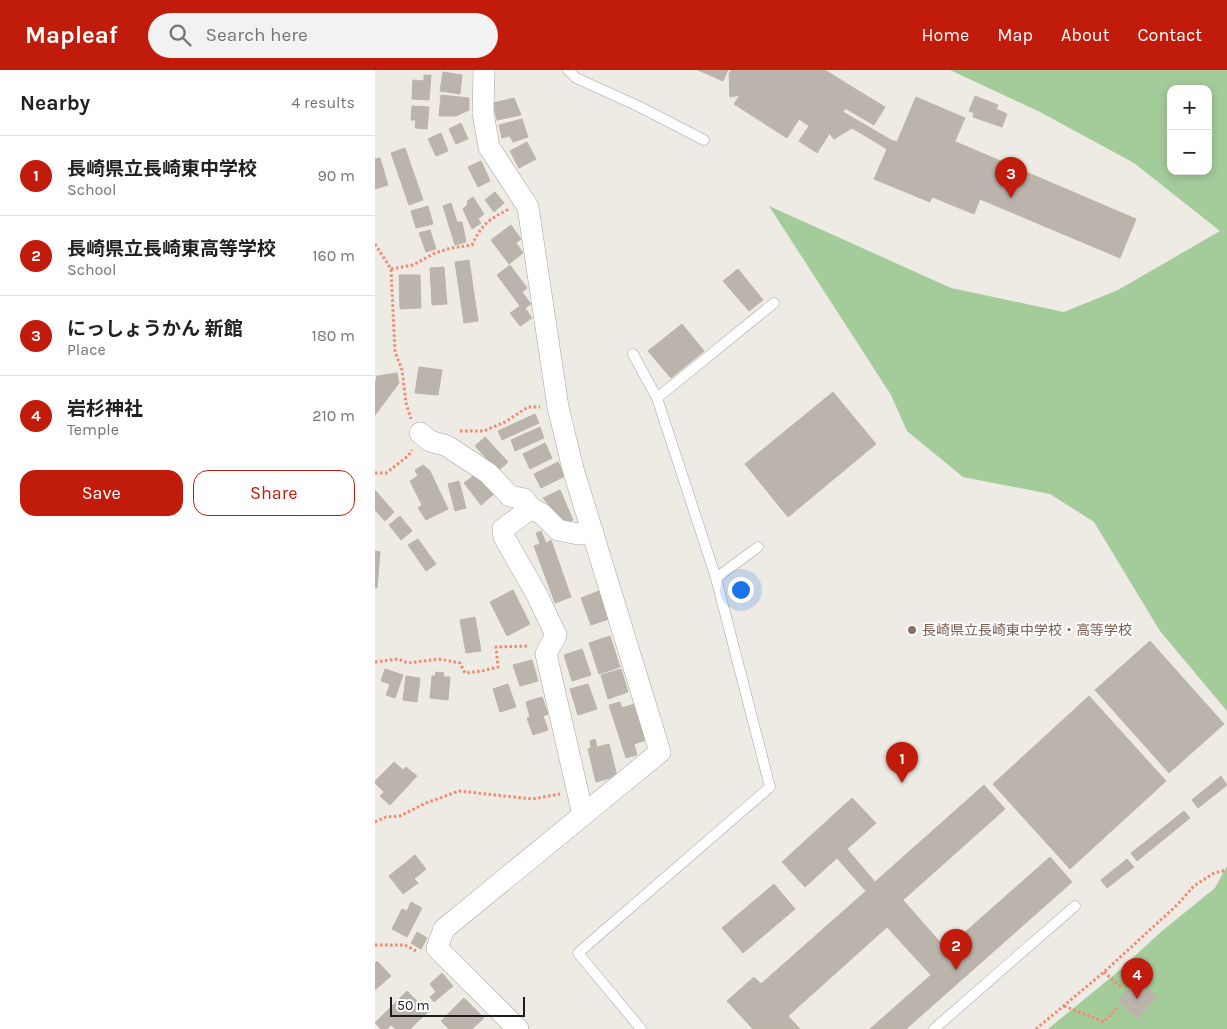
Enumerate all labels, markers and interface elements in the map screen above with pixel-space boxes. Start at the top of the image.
search box [148,13,498,58]
text: Mapleaf [25,21,118,49]
icon: search [166,21,194,49]
text: Search here [206,24,308,46]
text: Home [921,24,969,46]
text: Map [997,24,1033,46]
text: About [1061,24,1110,46]
text: Contact [1138,24,1202,46]
map controls [1167,85,1212,175]
button: + [1167,85,1212,130]
text: Nearby [20,91,90,115]
text: 4 results [291,93,355,112]
button: − [1167,130,1212,175]
pin: 3 [995,157,1027,198]
text: 長崎県立長崎東中学校 [67,158,257,180]
text: 1 [33,166,39,185]
text: 90 m [317,166,355,185]
text: School [67,180,117,199]
text: 長崎県立長崎東高等学校 [67,238,276,260]
text: 2 [31,246,41,265]
text: 160 m [312,246,355,265]
text: School [67,260,117,279]
text: にっしょうかん 新館 [67,318,243,340]
text: 3 [31,326,41,345]
text: 180 m [312,326,355,345]
text: Place [67,340,106,359]
text: 岩杉神社 [67,398,143,420]
text: 4 [31,406,41,425]
text: 210 m [312,406,355,425]
text: Temple [67,420,119,439]
button: Save [20,470,183,516]
button: Share [193,470,355,516]
your location [728,577,754,603]
place label: 長崎県立長崎東中学校・高等学校 [922,622,1132,639]
marker: 長崎県立長崎東中学校・高等学校 [906,624,918,636]
pin: 1 [886,742,918,783]
pin: 2 [940,929,972,970]
pin: 4 [1121,958,1153,999]
scale bar [390,994,525,1017]
text: 50 m [397,997,430,1014]

